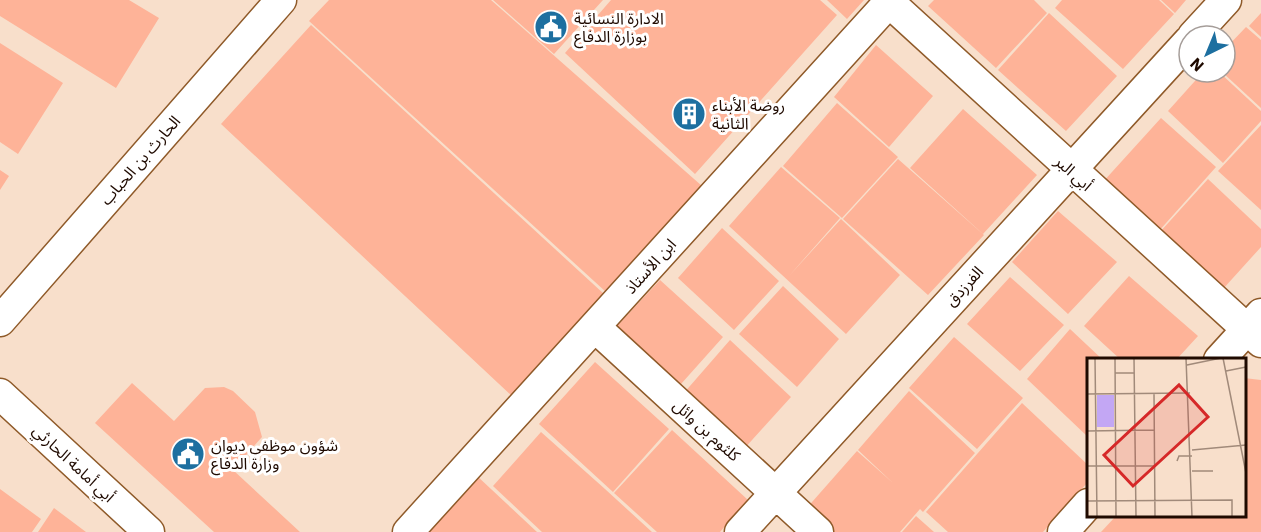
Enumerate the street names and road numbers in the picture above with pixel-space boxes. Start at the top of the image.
street label: الحارث بن الحباب [96,111,184,209]
street label: أبي البر [1049,150,1097,197]
street label: ابن الأستاذ [620,234,680,298]
street label: الفرزدق [941,262,987,310]
street label: كلثوم بن وائل [667,395,745,468]
street label: أبي أمامة الحارثي [27,420,119,508]

